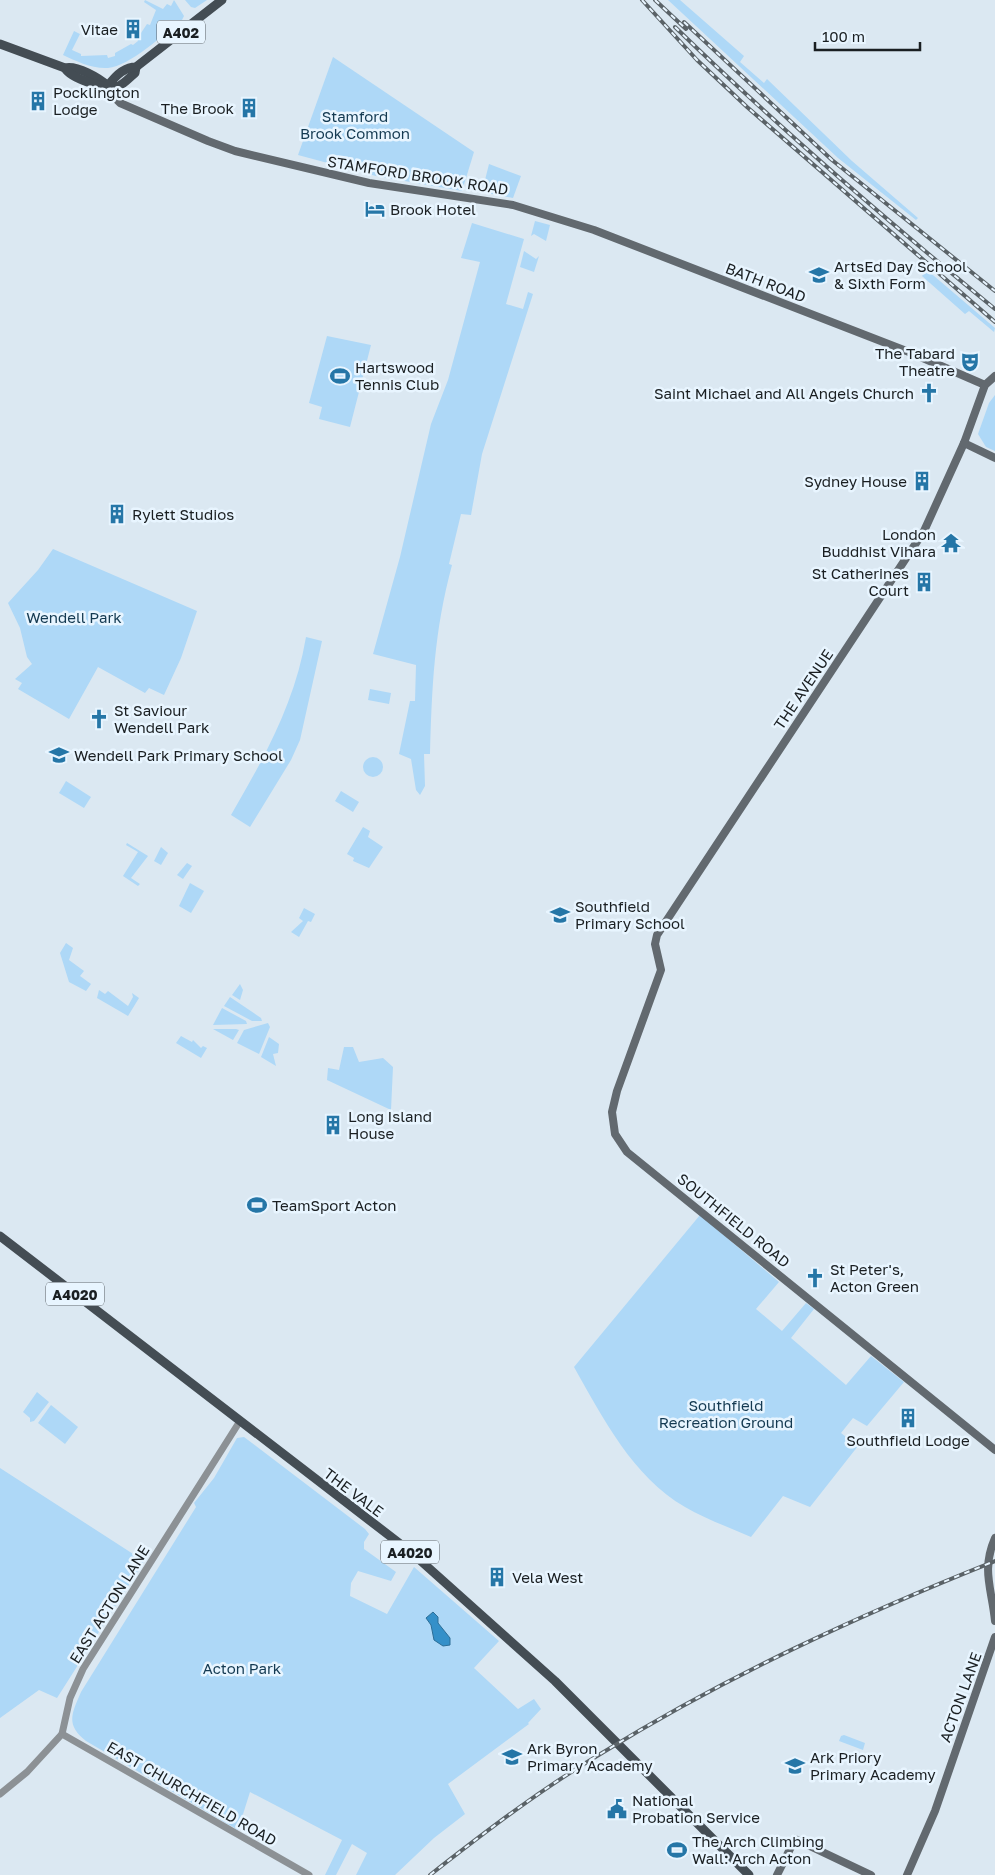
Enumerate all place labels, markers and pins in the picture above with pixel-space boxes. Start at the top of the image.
building icon: Vitae [122,18,144,40]
place label: Vitae [81,20,118,38]
place label: Pocklington Lodge [53,83,140,118]
building icon: Pocklington Lodge [27,90,49,112]
building icon: The Brook [238,97,260,119]
place label: The Brook [161,99,235,117]
hotel icon: Brook Hotel [364,198,386,220]
place label: Brook Hotel [390,200,476,218]
place label: ArtsEd Day School & Sixth Form [834,257,967,292]
school or university icon: ArtsEd Day School & Sixth Form [808,264,830,286]
place label: The Tabard Theatre [875,344,955,379]
theatre icon: The Tabard Theatre [959,351,981,373]
place label: Hartswood Tennis Club [355,358,439,393]
sports icon: Hartswood Tennis Club [329,365,351,387]
church icon: Saint Michael and All Angels Church [918,382,940,404]
place label: Saint Michael and All Angels Church [654,384,914,402]
building icon: Sydney House [911,470,933,492]
place label: Sydney House [804,472,907,490]
building icon: Rylett Studios [106,503,128,525]
place label: Rylett Studios [132,505,234,523]
place label: London Buddhist Vihara [822,525,936,560]
temple icon: London Buddhist Vihara [940,532,962,554]
place label: St Catherines Court [812,564,909,599]
building icon: St Catherines Court [913,571,935,593]
place label: St Saviour Wendell Park [114,701,210,736]
church icon: St Saviour Wendell Park [88,708,110,730]
school or university icon: Wendell Park Primary School [48,744,70,766]
place label: Wendell Park Primary School [74,746,283,764]
place label: Southfield Primary School [575,897,685,932]
school or university icon: Southfield Primary School [549,904,571,926]
place label: Long Island House [348,1107,432,1142]
building icon: Long Island House [322,1114,344,1136]
sports icon: TeamSport Acton [246,1194,268,1216]
place label: TeamSport Acton [272,1196,396,1214]
place label: St Peter's, Acton Green [830,1260,919,1295]
church icon: St Peter's, Acton Green [804,1267,826,1289]
building icon: Southfield Lodge [897,1407,919,1429]
place label: Southfield Lodge [846,1431,970,1449]
building icon: Vela West [486,1566,508,1588]
place label: Vela West [512,1568,583,1586]
place label: Ark Byron Primary Academy [527,1739,653,1774]
school or university icon: Ark Byron Primary Academy [501,1746,523,1768]
place label: Ark Priory Primary Academy [810,1748,936,1783]
school or university icon: Ark Priory Primary Academy [784,1755,806,1777]
place label: National Probation Service [632,1791,760,1826]
public building icon: National Probation Service [606,1798,628,1820]
place label: The Arch Climbing Wall: Arch Acton [692,1832,824,1867]
sports icon: The Arch Climbing Wall: Arch Acton [666,1839,688,1861]

